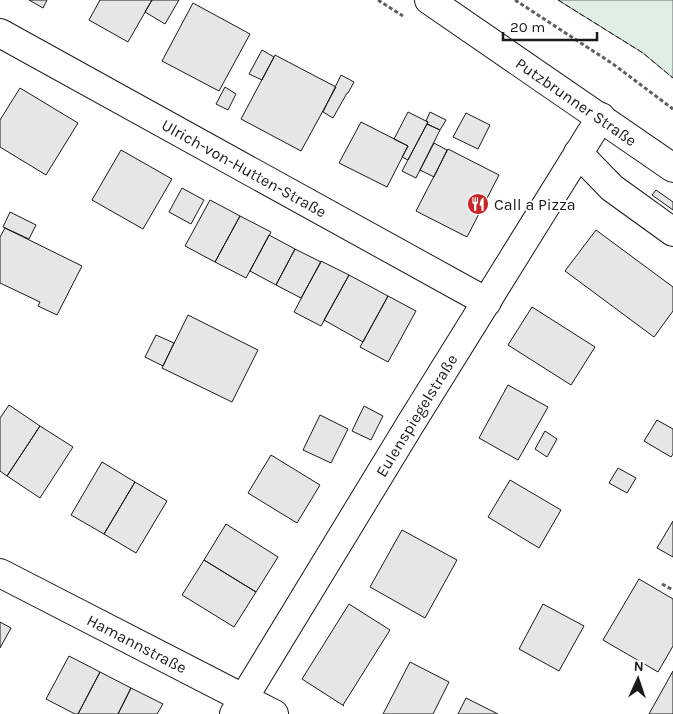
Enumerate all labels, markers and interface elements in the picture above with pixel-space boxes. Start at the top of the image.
scale bar [503,10,597,42]
text: 20 m [510,18,545,36]
street label: Putzbrunner Straße [512,54,640,150]
street label: Ulrich-von-Hutten-Straße [158,115,330,221]
restaurant icon: Call a Pizza [466,192,490,216]
place label: Call a Pizza [494,195,576,214]
street label: Eulenspiegelstraße [372,351,462,480]
street label: Hamannstraße [84,610,190,677]
north arrow [613,654,663,704]
text: N [633,658,644,675]

